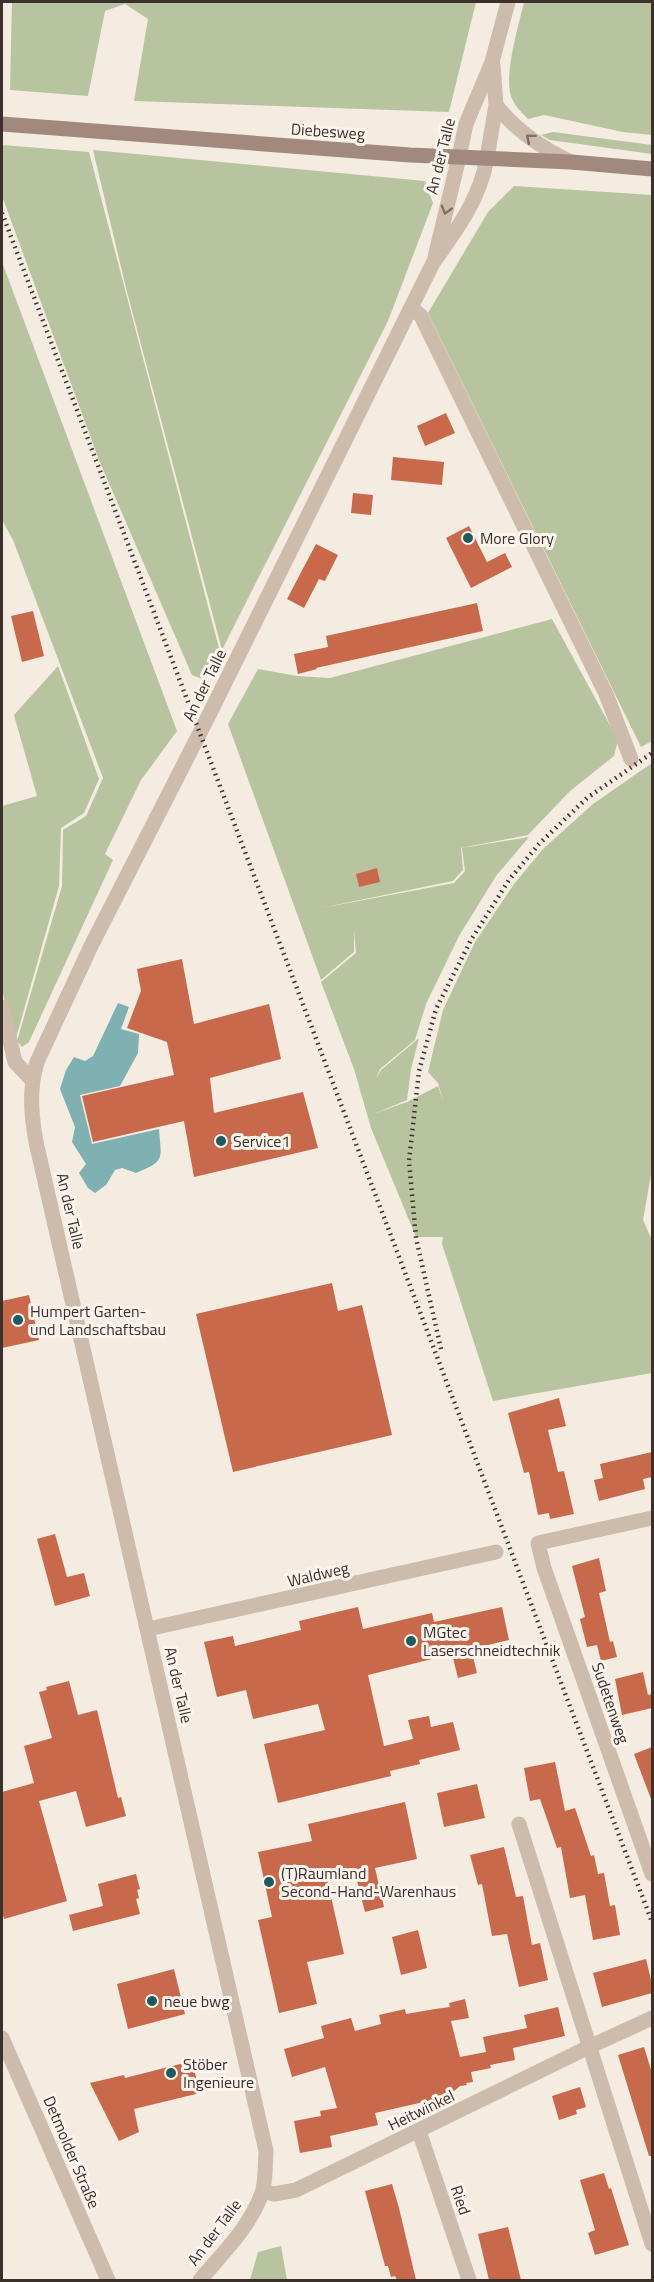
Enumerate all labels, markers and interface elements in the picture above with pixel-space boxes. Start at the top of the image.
street label: An der Talle [419,115,461,197]
street label: Diebesweg [290,116,366,146]
one-way arrow [526,134,537,145]
one-way arrow [440,205,453,215]
place label: More Glory [480,526,554,550]
marker: More Glory [461,531,475,545]
street label: An der Talle [176,645,232,725]
place label: Service1 [233,1129,290,1153]
marker: Service1 [214,1134,228,1148]
street label: An der Talle [51,1170,91,1252]
place label: Humpert Garten- und Landschaftsbau [30,1299,166,1341]
marker: Humpert Garten- und Landschaftsbau [11,1313,25,1327]
street label: Waldweg [285,1555,351,1593]
place label: MGtec Laserschneidtechnik [423,1620,561,1662]
marker: MGtec Laserschneidtechnik [404,1634,418,1648]
street label: An der Talle [159,1644,199,1726]
street label: Sudetenweg [586,1659,636,1747]
place label: (T)Raumland Second-Hand-Warenhaus [281,1861,456,1903]
marker: (T)Raumland Second-Hand-Warenhaus [262,1875,276,1889]
place label: neue bwg [164,1989,229,2013]
marker: neue bwg [145,1994,159,2008]
place label: Stöber Ingenieure [183,2052,254,2094]
marker: Stöber Ingenieure [164,2066,178,2080]
street label: Heitwinkel [384,2084,458,2136]
street label: Detmolder Straße [37,2092,107,2212]
street label: Ried [445,2182,477,2218]
street label: An der Talle [181,2194,247,2270]

